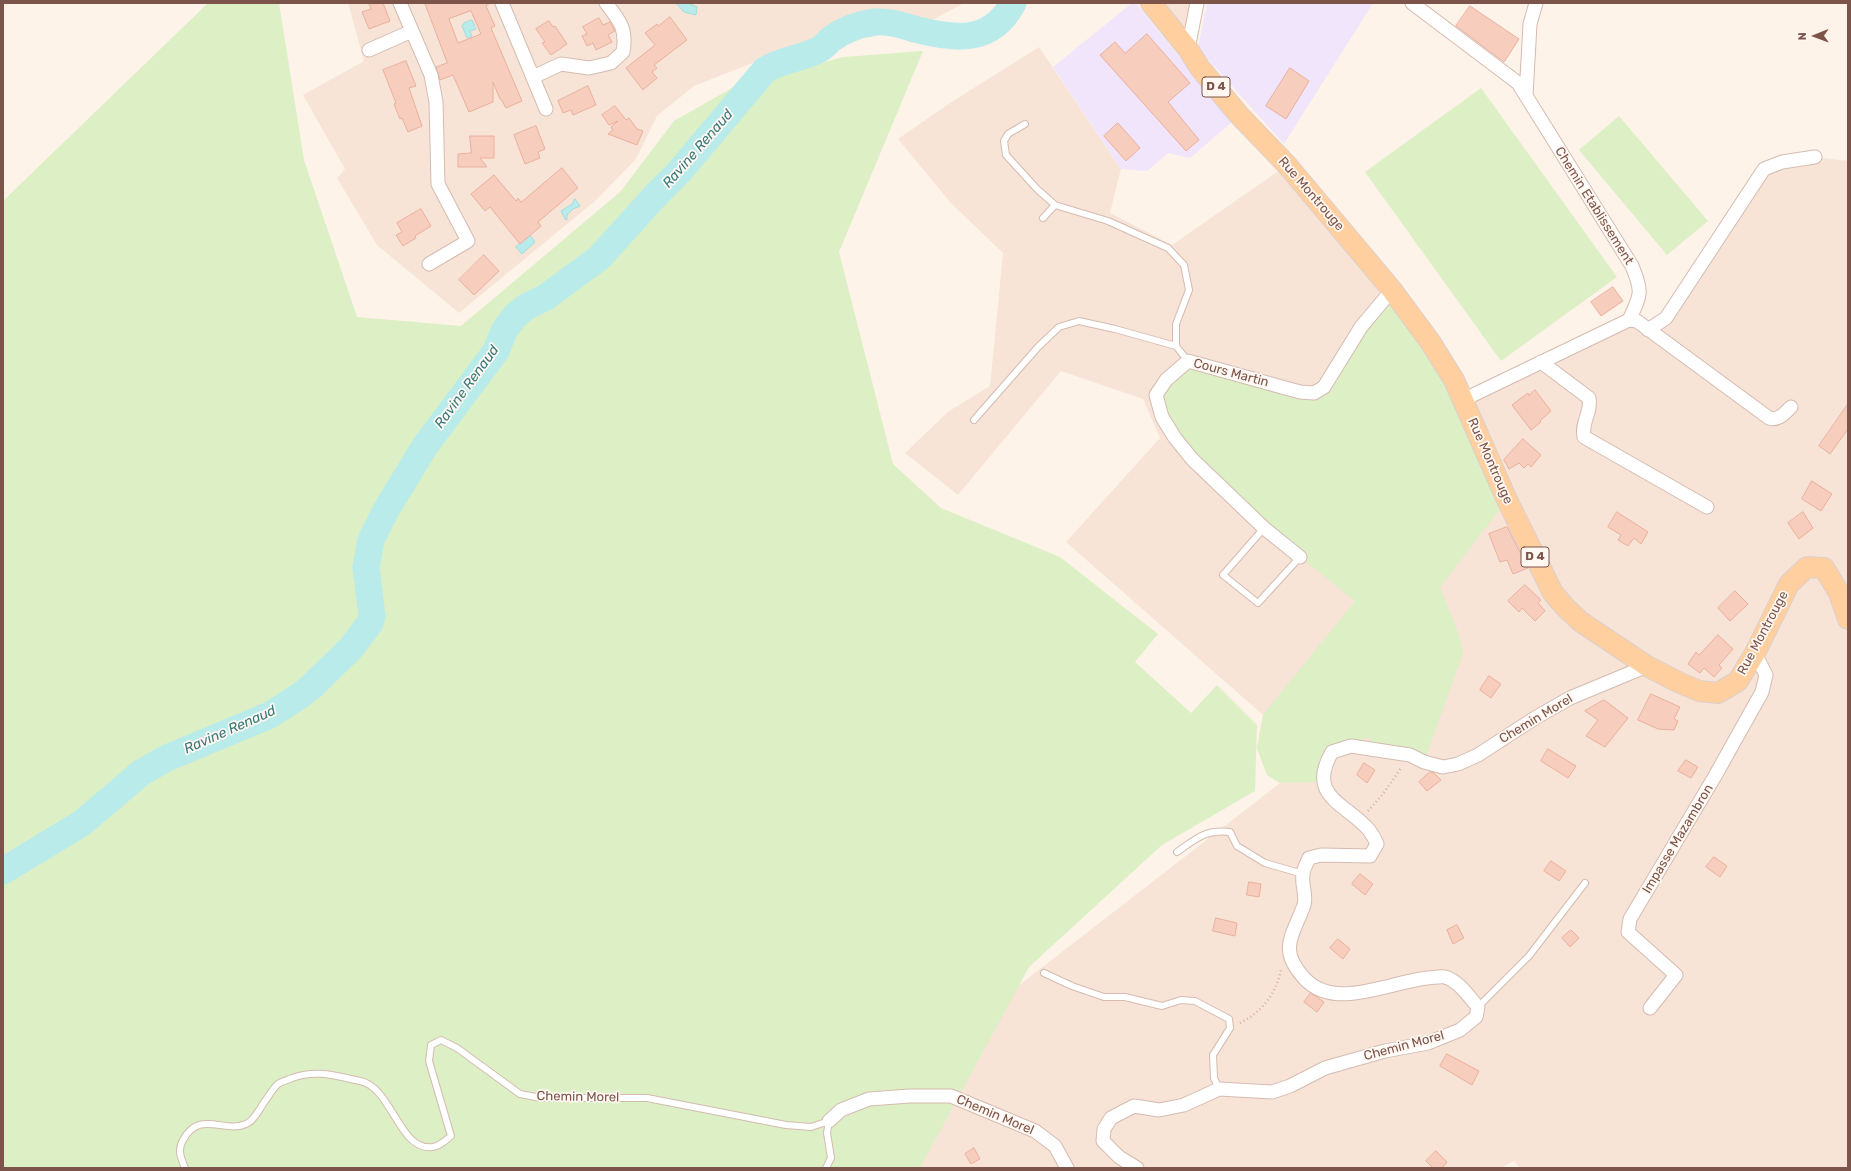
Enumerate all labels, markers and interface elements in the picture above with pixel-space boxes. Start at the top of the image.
north arrow [1795,16,1835,56]
text: N [1796,32,1809,40]
road number: D 4 [1202,77,1230,97]
water label: Ravine Renaud [659,106,737,192]
street label: Chemin Etablissement [1551,144,1637,268]
street label: Rue Montrouge [1275,154,1347,234]
water label: Ravine Renaud [431,342,503,432]
street label: Cours Martin [1192,355,1270,391]
street label: Rue Montrouge [1464,416,1516,506]
road number: D 4 [1521,547,1549,567]
street label: Rue Montrouge [1734,588,1792,678]
street label: Chemin Morel [1497,691,1575,747]
water label: Ravine Renaud [182,702,278,758]
street label: Impasse Mazambron [1639,782,1717,896]
street label: Chemin Morel [1362,1028,1446,1064]
street label: Chemin Morel [537,1088,619,1106]
street label: Chemin Morel [954,1092,1036,1138]

